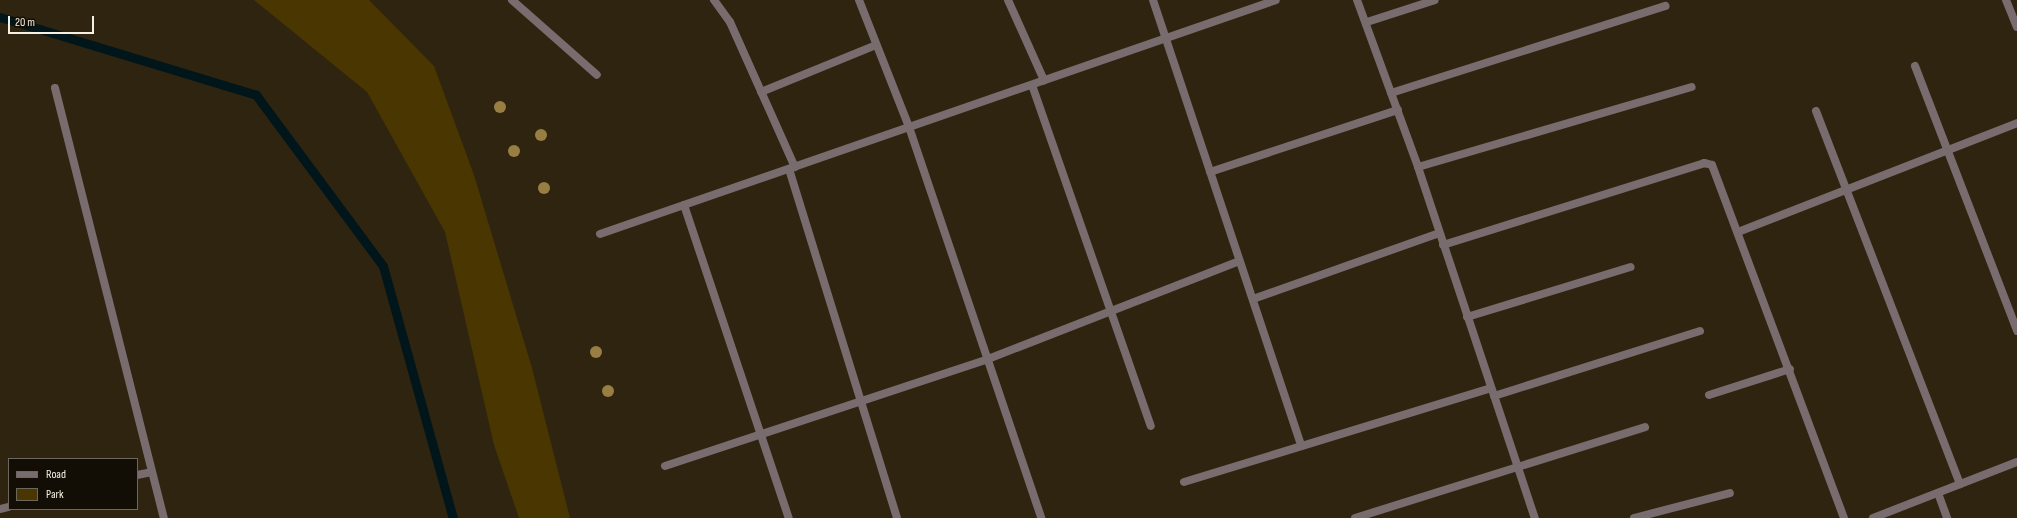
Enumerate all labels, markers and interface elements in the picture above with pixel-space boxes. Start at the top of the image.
scale bar [10,8,96,34]
text: 20 m [15,15,35,30]
legend [8,458,138,510]
text: Road [46,467,66,482]
text: Park [46,487,64,502]

